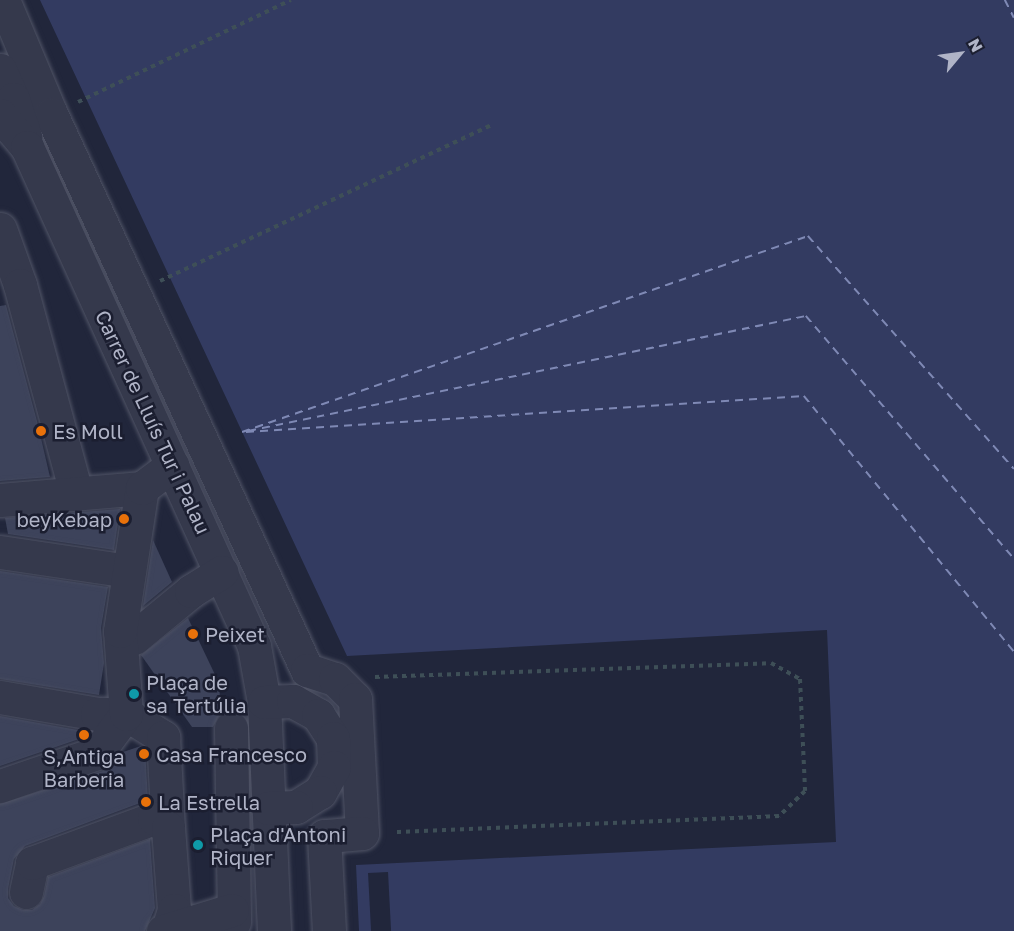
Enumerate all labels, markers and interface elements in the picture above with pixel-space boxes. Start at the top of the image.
north arrow [930,24,990,84]
text: N [964,35,987,55]
street label: Carrer de Lluís Tur i Palau [91,306,215,538]
place label: Es Moll [53,419,123,443]
marker: Es Moll [34,424,48,438]
place label: beyKebap [16,507,112,531]
marker: beyKebap [117,512,131,526]
place label: Peixet [205,622,265,646]
marker: Peixet [186,627,200,641]
place label: Plaça de sa Tertúlia [146,670,246,717]
marker: Plaça de sa Tertúlia [127,687,141,701]
marker: S,Antiga Barberia [77,728,91,742]
place label: Casa Francesco [156,742,307,766]
place label: S,Antiga Barberia [43,744,125,791]
marker: Casa Francesco [137,747,151,761]
place label: La Estrella [158,790,260,814]
marker: La Estrella [139,795,153,809]
place label: Plaça d'Antoni Riquer [210,822,346,869]
marker: Plaça d'Antoni Riquer [191,838,205,852]

